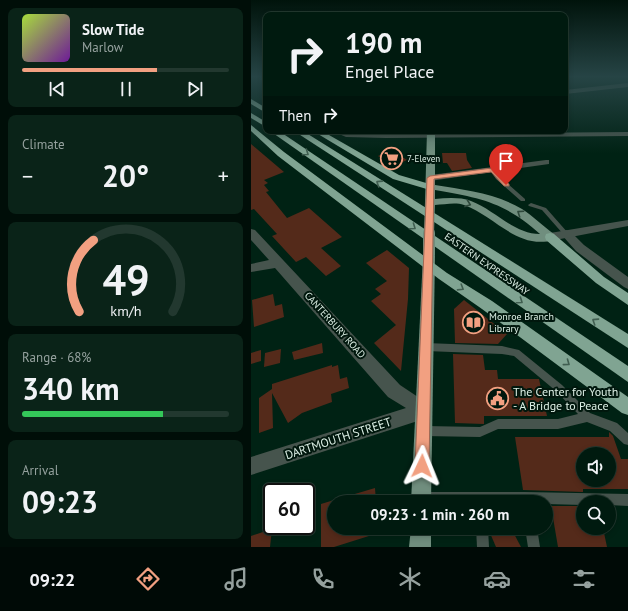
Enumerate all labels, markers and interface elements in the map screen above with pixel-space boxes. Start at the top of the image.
text: Slow Tide [82,20,144,39]
text: 190 m [345,24,422,61]
icon: right [279,28,331,80]
text: Marlow [82,39,123,56]
text: Engel Place [345,60,434,83]
icon: previous [46,78,68,100]
icon: pause [115,78,137,100]
icon: next [184,78,206,100]
icon: right [319,104,341,126]
text: Then [279,106,311,125]
text: Climate [22,136,65,153]
pin [489,144,523,185]
supermarket icon: 7-Eleven [379,145,405,171]
one-way arrow [302,148,309,156]
icon: arrive [495,150,517,172]
place label: 7-Eleven [407,153,440,164]
text: 20° [102,156,149,195]
text: − [22,162,33,190]
text: + [218,162,229,190]
one-way arrow [377,181,384,188]
one-way arrow [465,199,472,207]
one-way arrow [517,210,524,218]
one-way arrow [409,222,416,230]
street label: EASTERN EXPRESSWAY [442,230,532,298]
text: 49 [102,252,149,305]
one-way arrow [457,283,464,290]
street label: CANTERBURY ROAD [302,289,368,361]
one-way arrow [516,296,523,304]
text: km/h [110,300,141,319]
library icon: Monroe Branch Library [460,309,486,335]
place label: Monroe Branch Library [489,310,554,335]
one-way arrow [592,318,599,326]
text: Range · 68% [22,349,91,366]
one-way arrow [563,358,570,366]
text: 340 km [22,369,120,408]
place label: The Center for Youth - A Bridge to Peace [513,384,618,413]
public building icon: The Center for Youth - A Bridge to Peace [485,385,511,411]
street label: DARTMOUTH STREET [283,414,393,462]
position arrow [401,445,443,487]
map controls [576,447,616,535]
button: sound [576,447,616,487]
text: Arrival [22,462,58,479]
text: 09:23 [22,482,98,521]
speed limit sign: 60 [263,483,315,535]
button: search [576,495,616,535]
text: 09:23 · 1 min · 260 m [371,505,509,524]
icon: directions [134,565,162,593]
icon: music [222,565,250,593]
icon: phone [309,565,337,593]
icon: climate [396,565,424,593]
icon: car [483,565,511,593]
icon: filters [570,565,598,593]
text: 09:22 [30,568,75,591]

